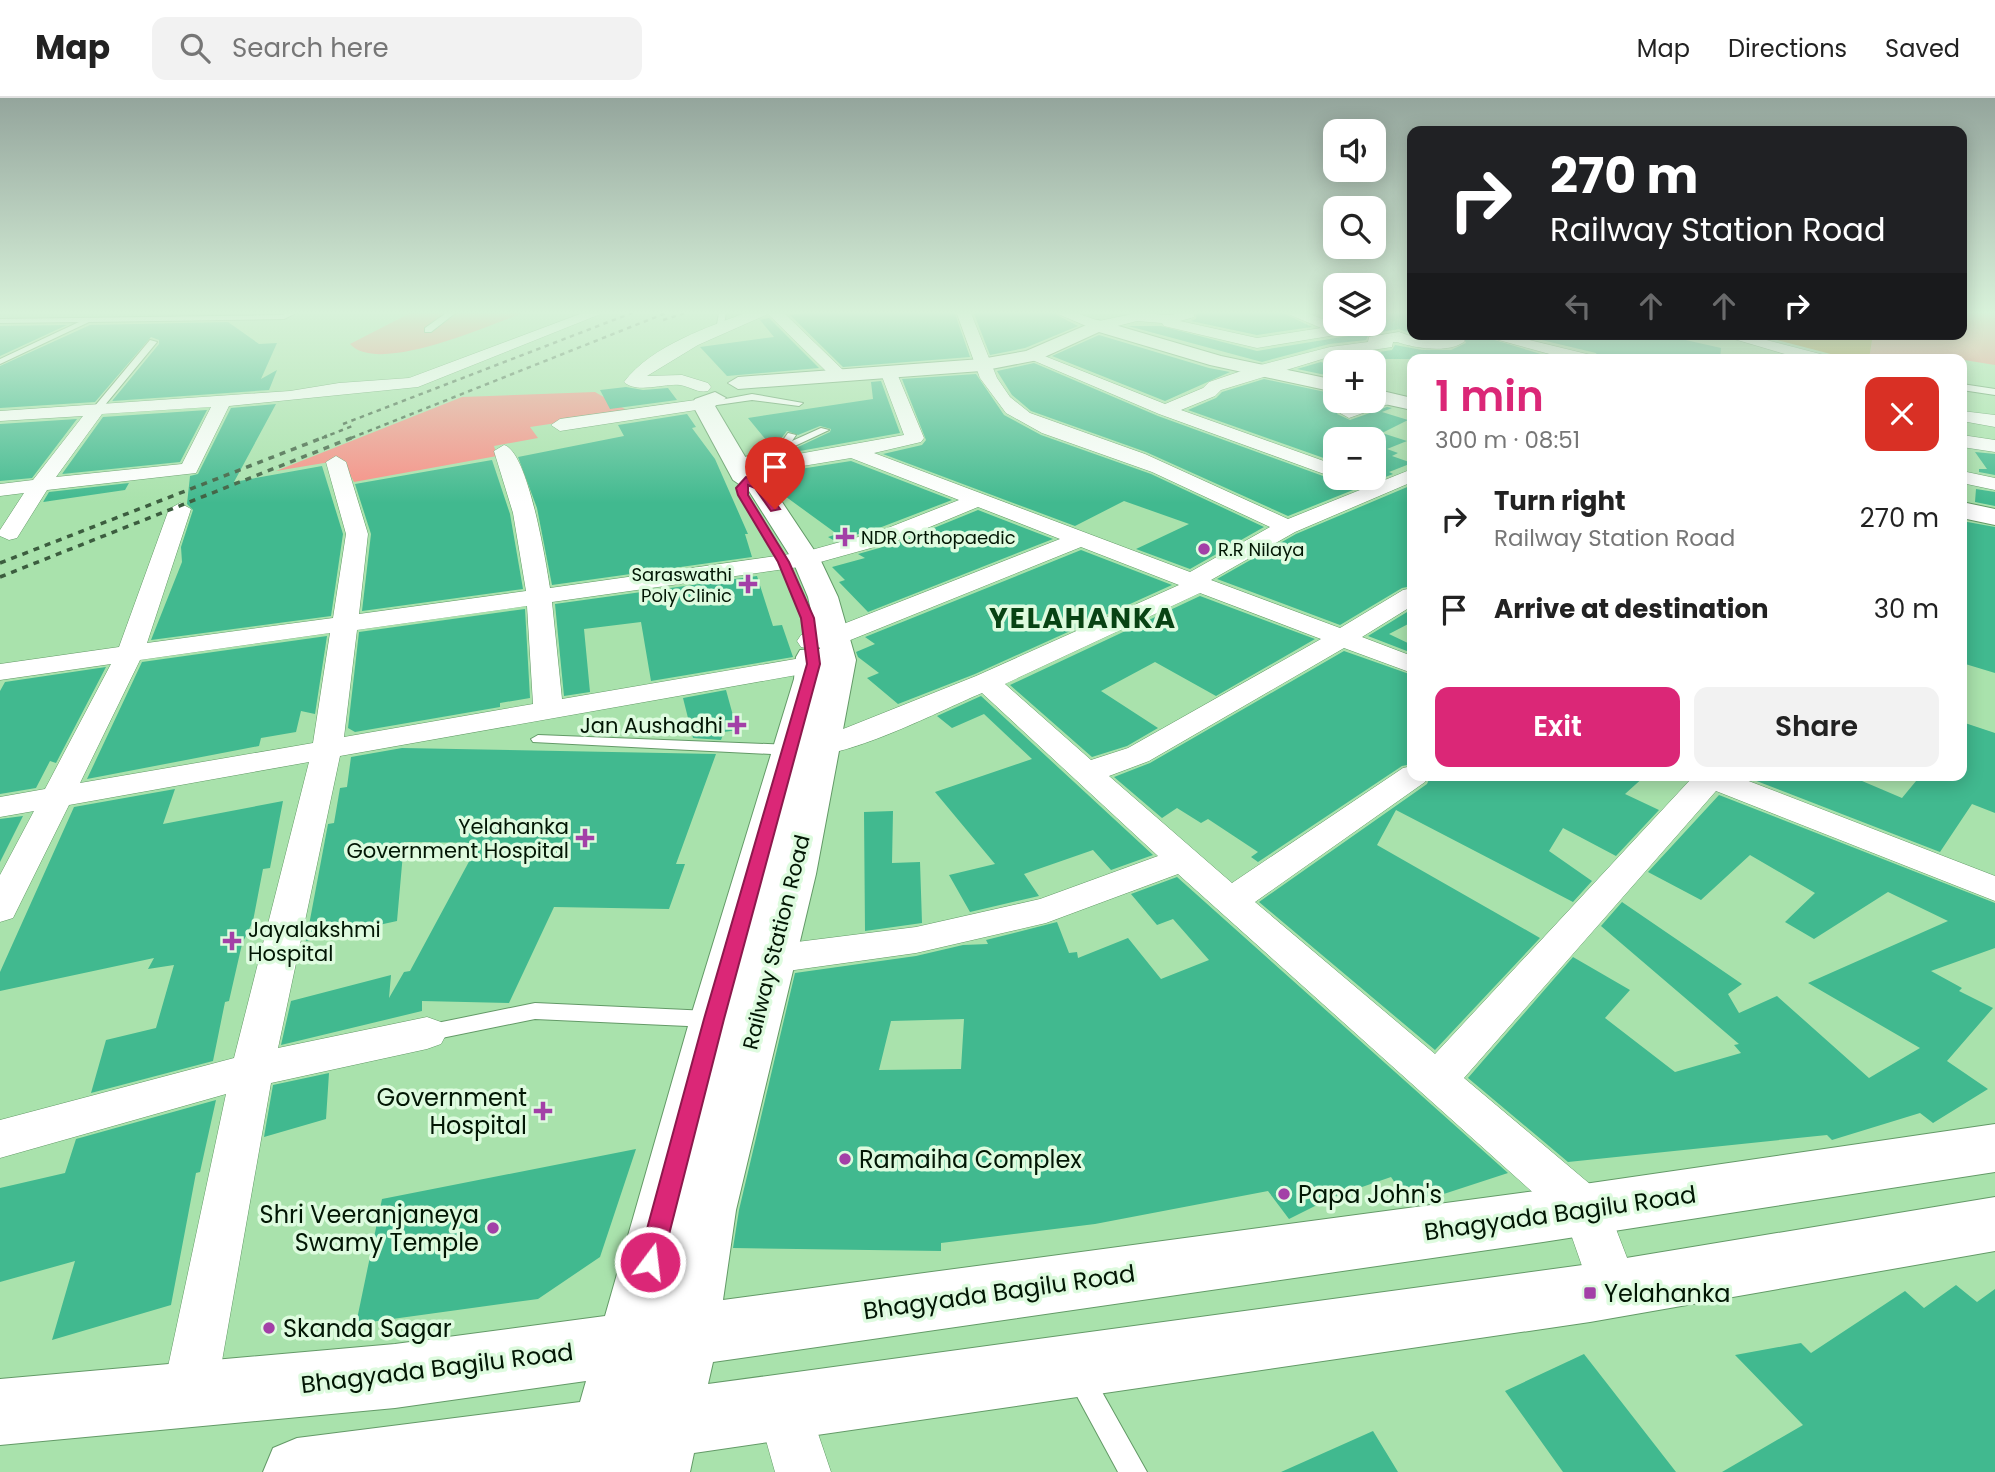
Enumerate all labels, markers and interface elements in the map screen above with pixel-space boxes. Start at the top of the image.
search box [152,17,642,80]
text: Map [35,24,110,71]
icon: search [176,29,214,67]
text: Search here [232,30,389,66]
text: Map [1637,32,1690,65]
text: Directions [1728,32,1847,65]
text: Saved [1885,32,1960,65]
map controls [1323,119,1386,490]
button: sound [1323,119,1386,182]
text: 270 m [1550,142,1698,210]
icon: right [1435,154,1526,245]
button: search [1323,196,1386,259]
text: Railway Station Road [1550,207,1886,252]
button: layers [1323,273,1386,336]
icon: left [1559,287,1597,325]
icon: ahead [1632,287,1670,325]
icon: ahead [1705,287,1743,325]
icon: right [1778,287,1816,325]
button: + [1323,350,1386,413]
text: 1 min [1435,367,1544,426]
button: close [1865,377,1939,451]
text: 300 m · 08:51 [1435,424,1580,456]
button: − [1323,427,1386,490]
pin [745,437,805,509]
icon: arrive [756,448,794,486]
text: Turn right [1494,483,1626,519]
icon: right [1435,500,1473,538]
text: 270 m [1860,500,1939,536]
text: Railway Station Road [1494,522,1735,554]
place label: NDR Orthopaedic [861,525,1016,550]
marker: NDR Orthopaedic [835,527,855,547]
place label: R.R Nilaya [1218,537,1304,562]
marker: R.R Nilaya [1196,541,1212,557]
place label: Saraswathi Poly Clinic [632,562,732,608]
marker: Saraswathi Poly Clinic [738,574,758,594]
icon: arrive [1435,591,1473,629]
text: Arrive at destination [1494,591,1769,627]
text: 30 m [1874,591,1939,627]
district label: YELAHANKA [989,599,1177,638]
button: Exit [1435,687,1680,767]
button: Share [1694,687,1939,767]
place label: Jan Aushadhi [580,711,723,740]
marker: Jan Aushadhi [729,717,745,733]
place label: Yelahanka Government Hospital [347,812,569,865]
marker: Yelahanka Government Hospital [575,828,595,848]
street label: Railway Station Road [735,832,817,1052]
place label: Jayalakshmi Hospital [248,915,381,968]
marker: Jayalakshmi Hospital [222,931,242,951]
place label: Government Hospital [377,1081,527,1142]
marker: Government Hospital [533,1101,553,1121]
place label: Ramaiha Complex [859,1143,1082,1176]
marker: Ramaiha Complex [837,1151,853,1167]
place label: Papa John's [1298,1178,1442,1211]
street label: Bhagyada Bagilu Road [1422,1178,1698,1248]
marker: Papa John's [1276,1186,1292,1202]
place label: Shri Veeranjaneya Swamy Temple [260,1198,479,1259]
marker: Shri Veeranjaneya Swamy Temple [485,1220,501,1236]
position arrow [613,1225,687,1299]
street label: Bhagyada Bagilu Road [861,1257,1137,1327]
place label: Yelahanka [1604,1277,1731,1310]
marker: Yelahanka [1582,1285,1598,1301]
place label: Skanda Sagar [283,1312,452,1345]
marker: Skanda Sagar [261,1320,277,1336]
street label: Bhagyada Bagilu Road [299,1335,575,1401]

